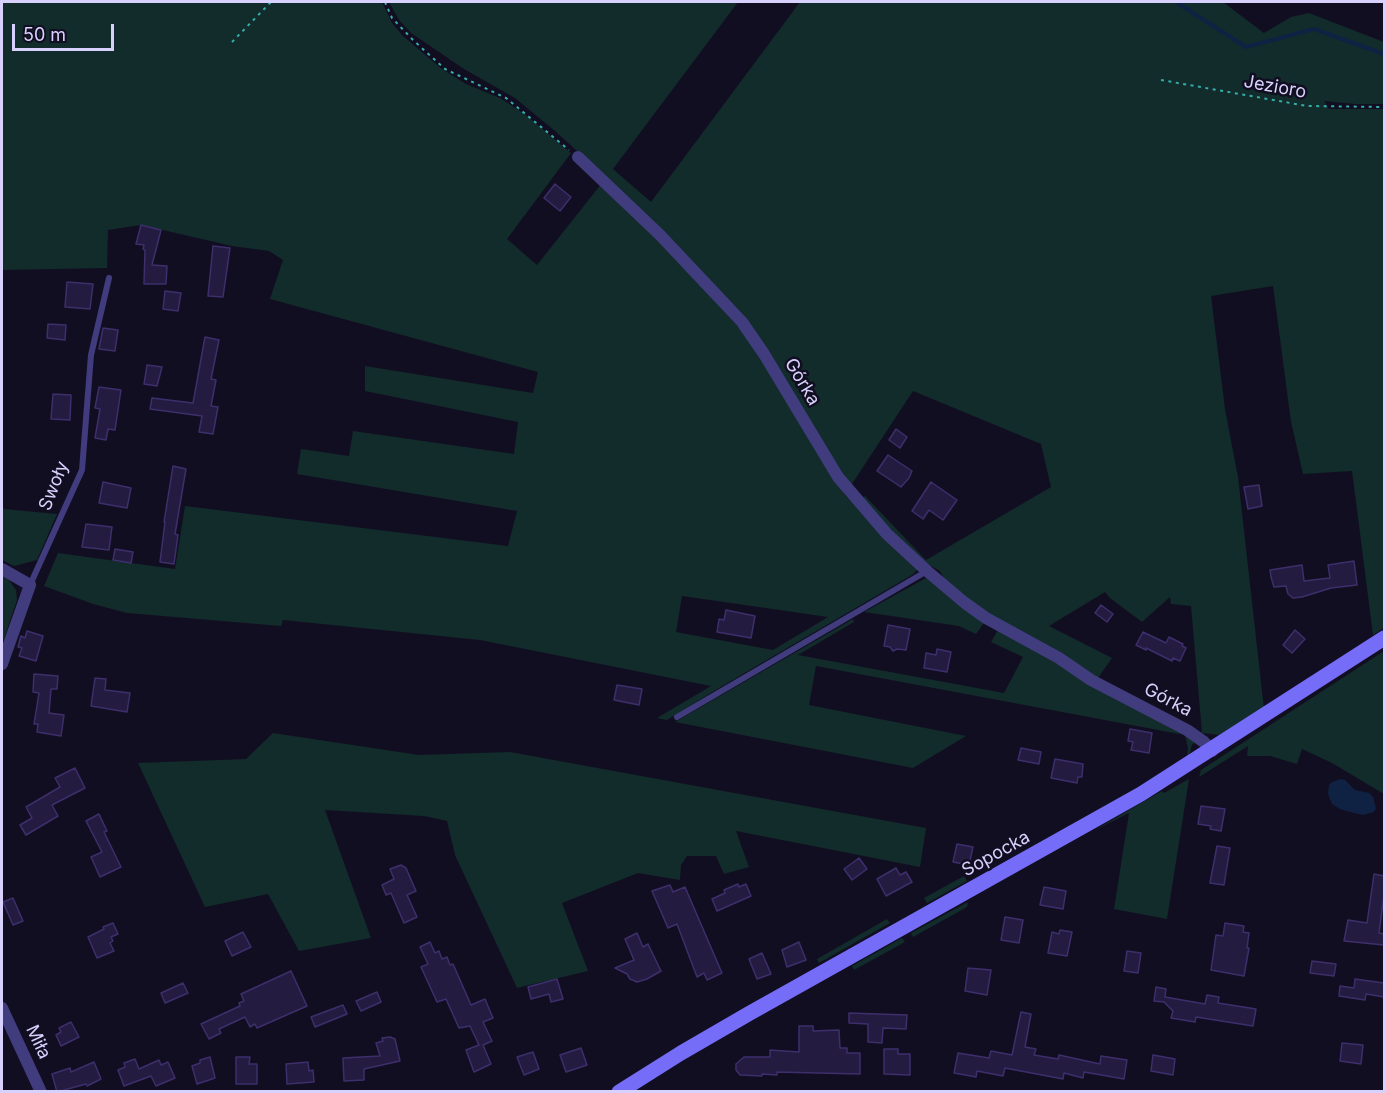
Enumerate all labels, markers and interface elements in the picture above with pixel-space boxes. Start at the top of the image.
scale bar [15,12,117,50]
text: 50 m [23,24,66,45]
street label: Jezioro [1242,71,1308,103]
street label: Górka [780,354,824,410]
street label: Swoły [34,458,74,514]
street label: Górka [1140,678,1196,722]
street label: Sopocka [958,827,1034,881]
street label: Miła [21,1022,55,1062]

